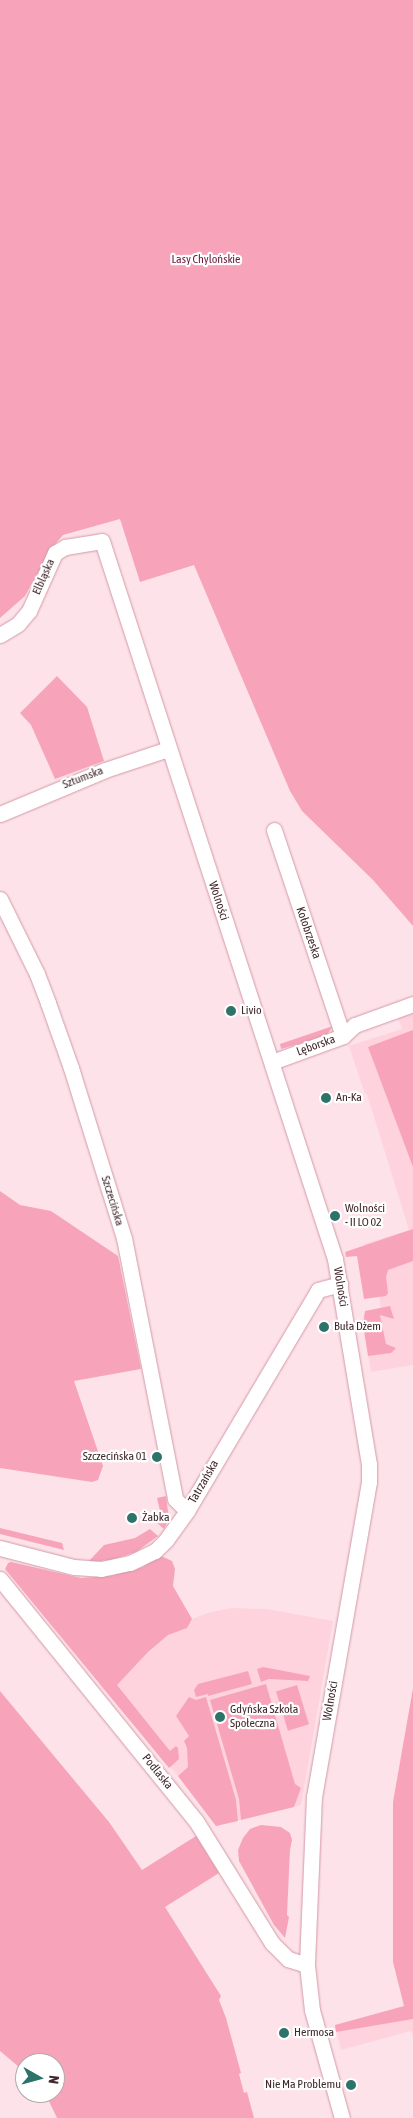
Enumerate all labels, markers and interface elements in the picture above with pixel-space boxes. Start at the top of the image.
park label: Lasy Chylońskie [171,253,241,267]
street label: Elbląska [30,557,58,597]
street label: Sztumska [61,764,105,792]
street label: Wolności [205,880,231,922]
street label: Kołobrzeska [292,905,324,961]
place label: Livio [241,1004,262,1018]
marker: Livio [225,1005,237,1017]
street label: Lęborska [295,1032,337,1060]
place label: An-Ka [336,1091,362,1105]
marker: An-Ka [320,1092,332,1104]
street label: Szczecińska [98,1174,126,1228]
place label: Wolności - II LO 02 [345,1202,385,1230]
marker: Wolności - II LO 02 [329,1210,341,1222]
street label: Wolności [330,1266,350,1308]
place label: Buła Dżem [334,1320,381,1334]
marker: Buła Dżem [318,1321,330,1333]
place label: Szczecińska 01 [83,1450,147,1464]
marker: Szczecińska 01 [151,1451,163,1463]
street label: Tatrzańska [186,1458,222,1506]
place label: Żabka [142,1511,170,1525]
marker: Żabka [126,1512,138,1524]
street label: Wolności [320,1680,342,1722]
place label: Gdyńska Szkoła Społeczna [230,1703,298,1731]
marker: Gdyńska Szkoła Społeczna [214,1711,226,1723]
street label: Podlaska [139,1752,175,1792]
place label: Hermosa [294,2026,334,2040]
marker: Hermosa [278,2027,290,2039]
north arrow [15,2053,65,2103]
text: N [45,2075,62,2085]
place label: Nie Ma Problemu [265,2078,341,2092]
marker: Nie Ma Problemu [345,2079,357,2091]

